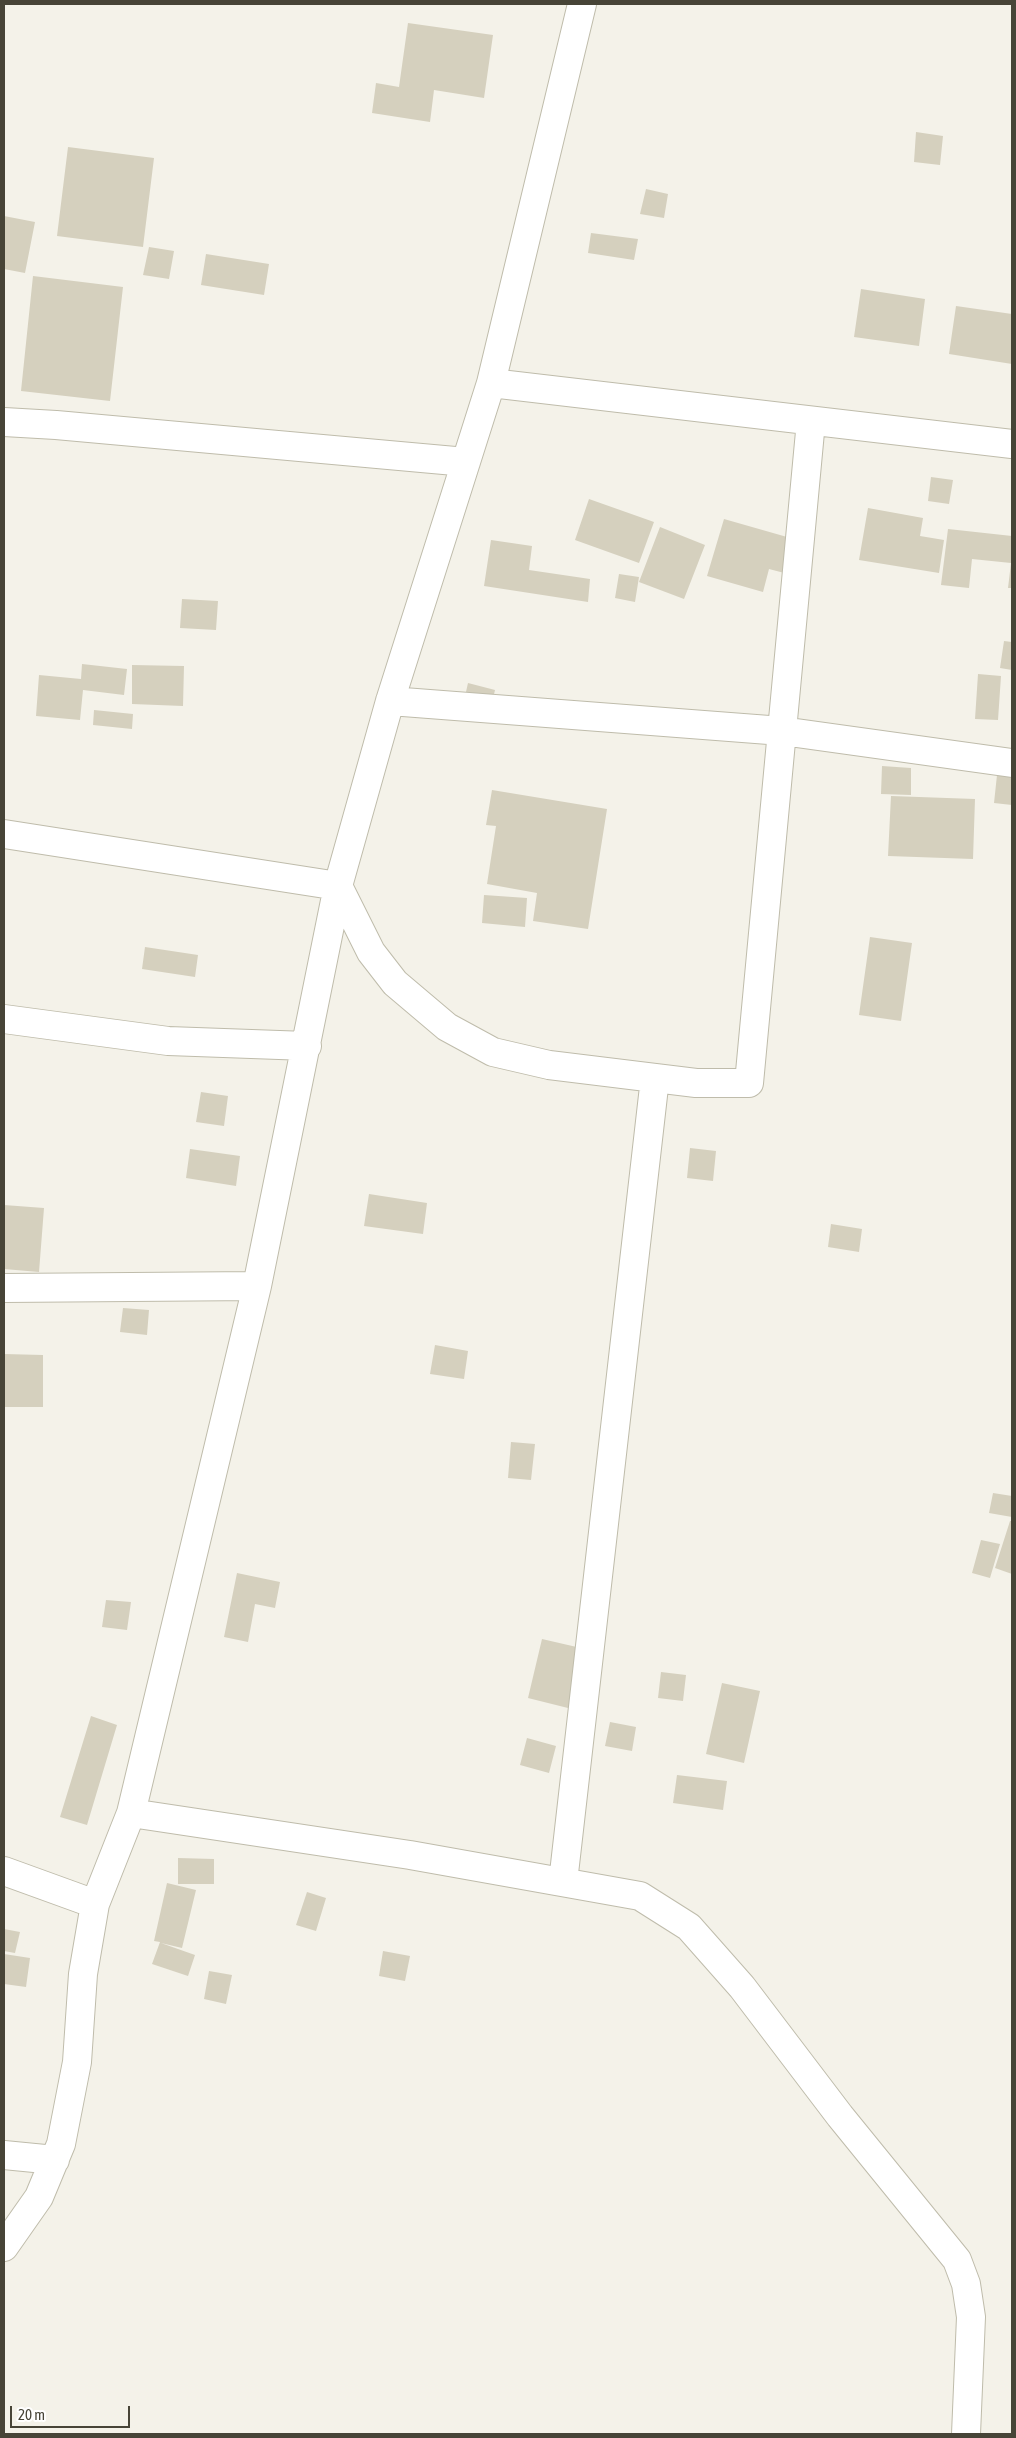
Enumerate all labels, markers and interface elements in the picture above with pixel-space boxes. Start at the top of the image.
scale bar [12,2396,132,2428]
text: 20 m [18,2406,45,2423]

